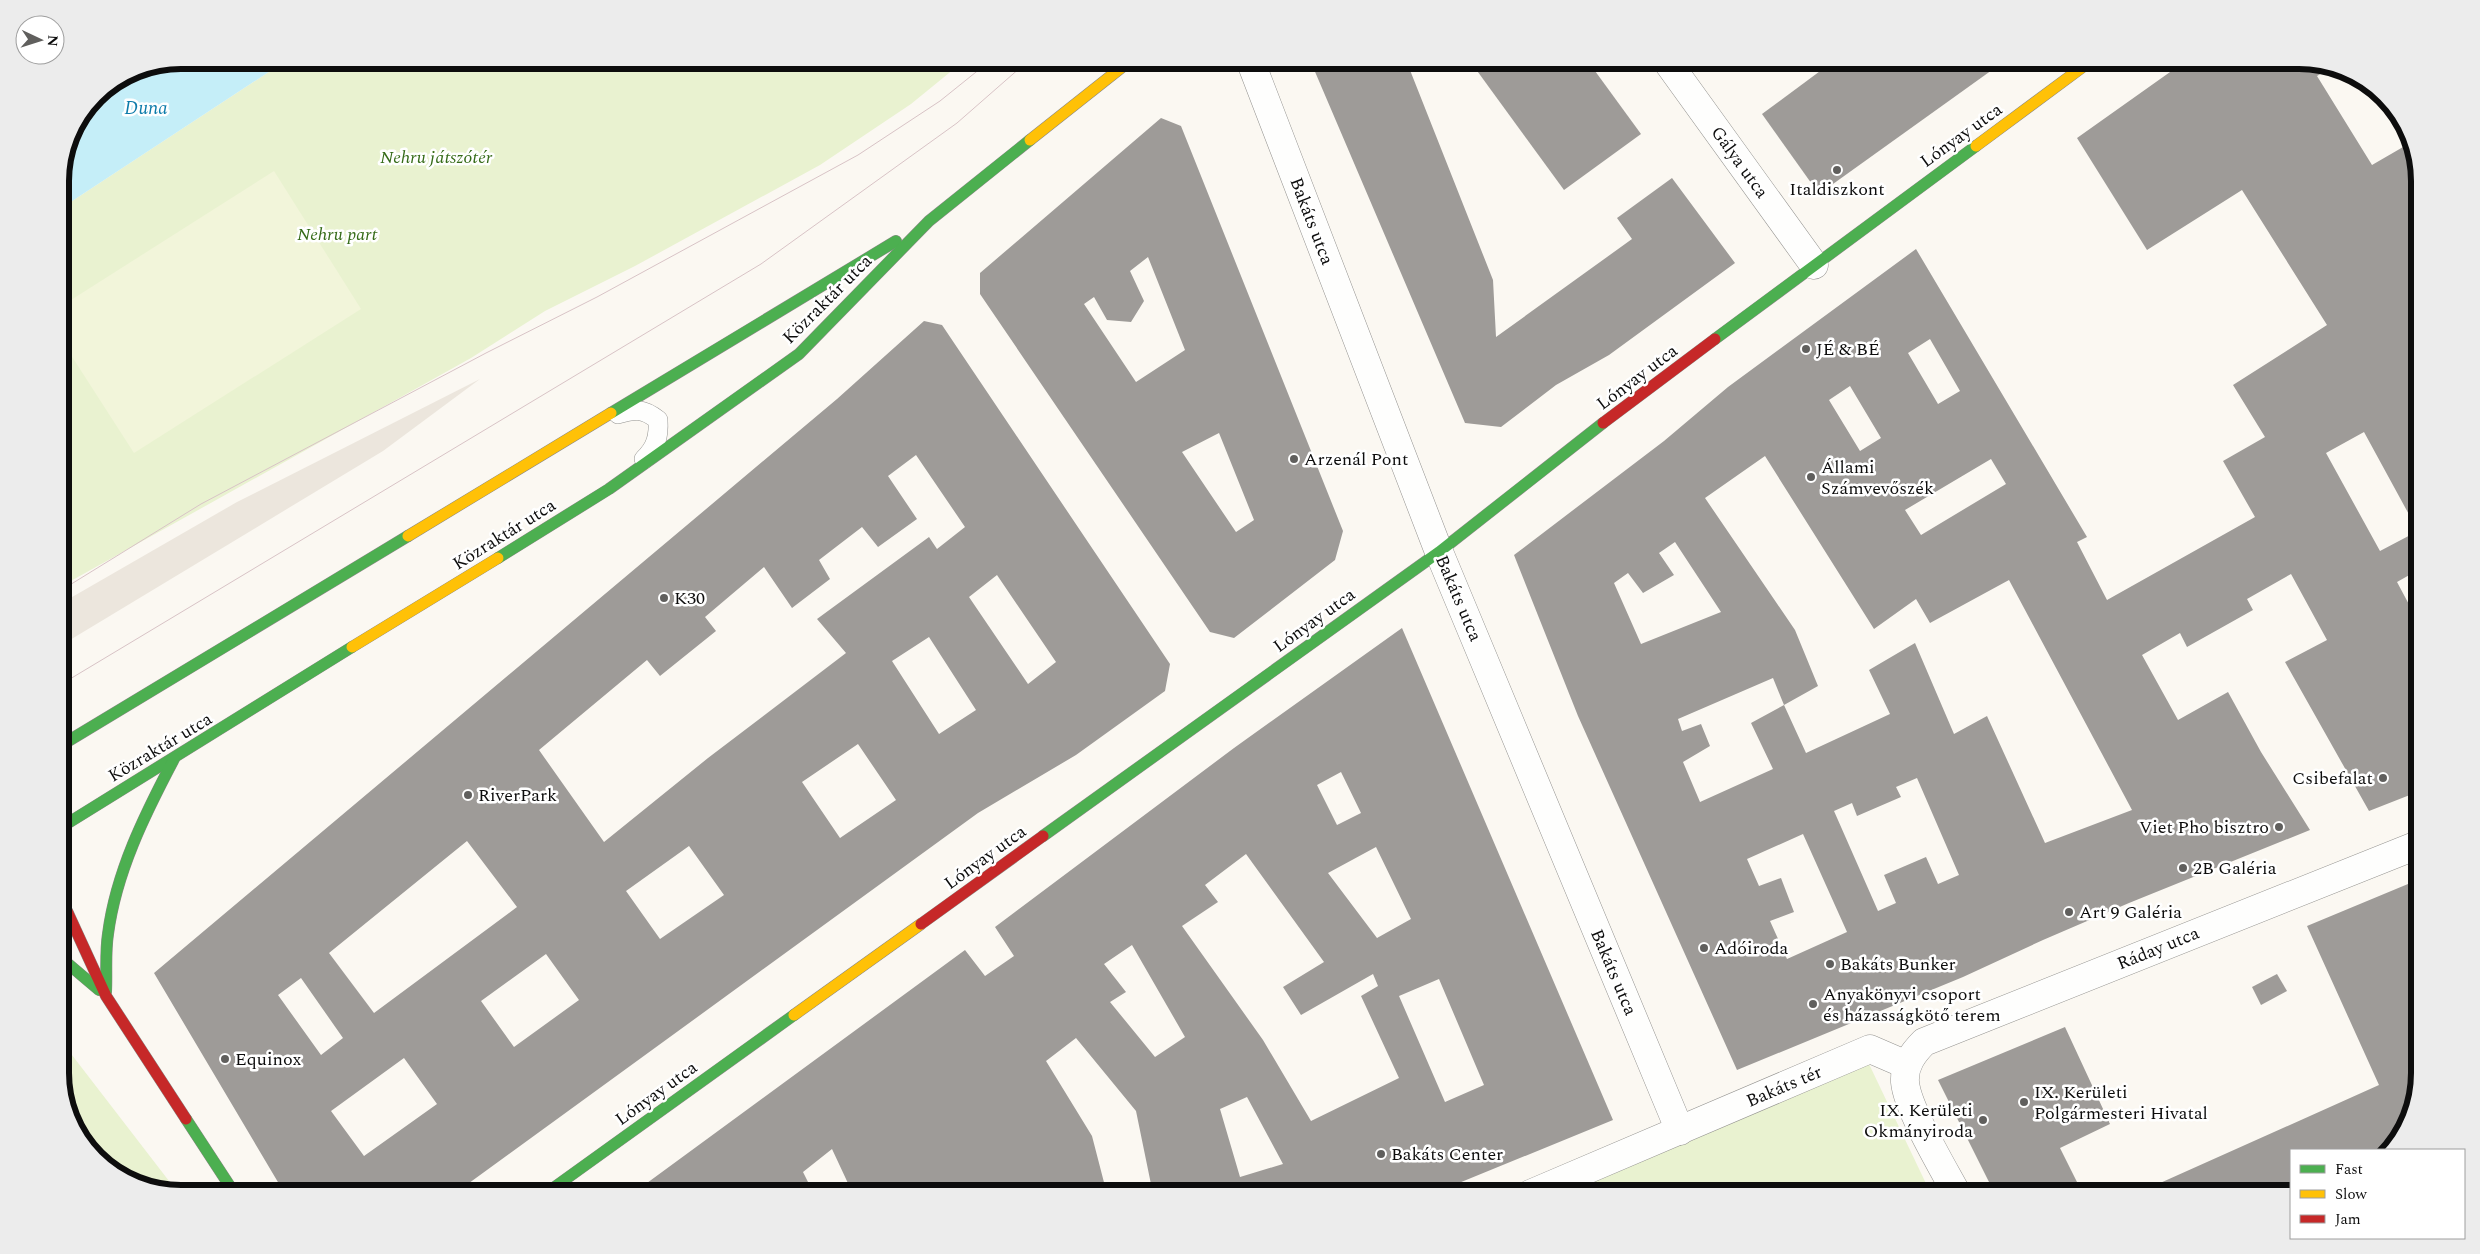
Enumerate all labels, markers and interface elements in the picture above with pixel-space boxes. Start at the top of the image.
north arrow [15,15,65,65]
text: N [42,34,63,47]
water label: Duna [124,94,168,123]
street label: Lónyay utca [1915,96,2008,174]
street label: Gálya utca [1704,121,1775,204]
park label: Nehru játszótér [380,144,493,171]
marker: Italdiszkont [1831,164,1843,176]
street label: Bakáts utca [1283,174,1341,269]
place label: Italdiszkont [1789,176,1885,203]
park label: Nehru part [297,221,377,248]
street label: Közraktár utca [776,248,878,350]
place label: JÉ & BÉ [1816,336,1880,363]
street label: Lónyay utca [1591,338,1684,417]
marker: JÉ & BÉ [1800,343,1812,355]
place label: Arzenál Pont [1304,446,1408,473]
marker: Arzenál Pont [1288,453,1300,465]
place label: Állami Számvevőszék [1821,454,1934,502]
marker: Állami Számvevőszék [1805,471,1817,483]
street label: Közraktár utca [447,492,561,577]
street label: Bakáts utca [1428,551,1489,646]
street label: Lónyay utca [1268,581,1361,659]
place label: K30 [674,585,705,612]
marker: K30 [658,592,670,604]
street label: Közraktár utca [103,706,218,789]
place label: Csibefalat [2292,765,2373,792]
marker: Csibefalat [2377,772,2389,784]
place label: RiverPark [478,782,557,809]
marker: RiverPark [462,789,474,801]
place label: Viet Pho bisztro [2139,814,2269,841]
street label: Lónyay utca [939,818,1032,896]
marker: Viet Pho bisztro [2273,821,2285,833]
place label: 2B Galéria [2193,855,2277,882]
marker: 2B Galéria [2177,862,2189,874]
place label: Art 9 Galéria [2079,899,2182,926]
marker: Art 9 Galéria [2063,906,2075,918]
street label: Ráday utca [2113,920,2204,977]
street label: Bakáts utca [1583,925,1644,1020]
place label: Adóiroda [1714,935,1789,962]
marker: Adóiroda [1698,942,1710,954]
place label: Bakáts Bunker [1840,951,1956,978]
marker: Bakáts Bunker [1824,958,1836,970]
place label: Anyakönyvi csoport és házasságkötő terem [1823,981,2001,1029]
marker: Anyakönyvi csoport és házasságkötő terem [1807,998,1819,1010]
place label: Equinox [235,1046,302,1073]
marker: Equinox [219,1053,231,1065]
street label: Lónyay utca [610,1054,703,1132]
street label: Bakáts tér [1742,1058,1826,1115]
place label: IX. Kerületi Polgármesteri Hivatal [2034,1079,2208,1127]
marker: IX. Kerületi Polgármesteri Hivatal [2018,1096,2030,1108]
place label: IX. Kerületi Okmányiroda [1864,1097,1973,1145]
marker: IX. Kerületi Okmányiroda [1977,1114,1989,1126]
place label: Bakáts Center [1391,1141,1503,1168]
marker: Bakáts Center [1375,1148,1387,1160]
legend [2290,1149,2465,1239]
text: Fast [2335,1158,2363,1181]
text: Slow [2335,1183,2367,1206]
text: Jam [2335,1208,2361,1231]

